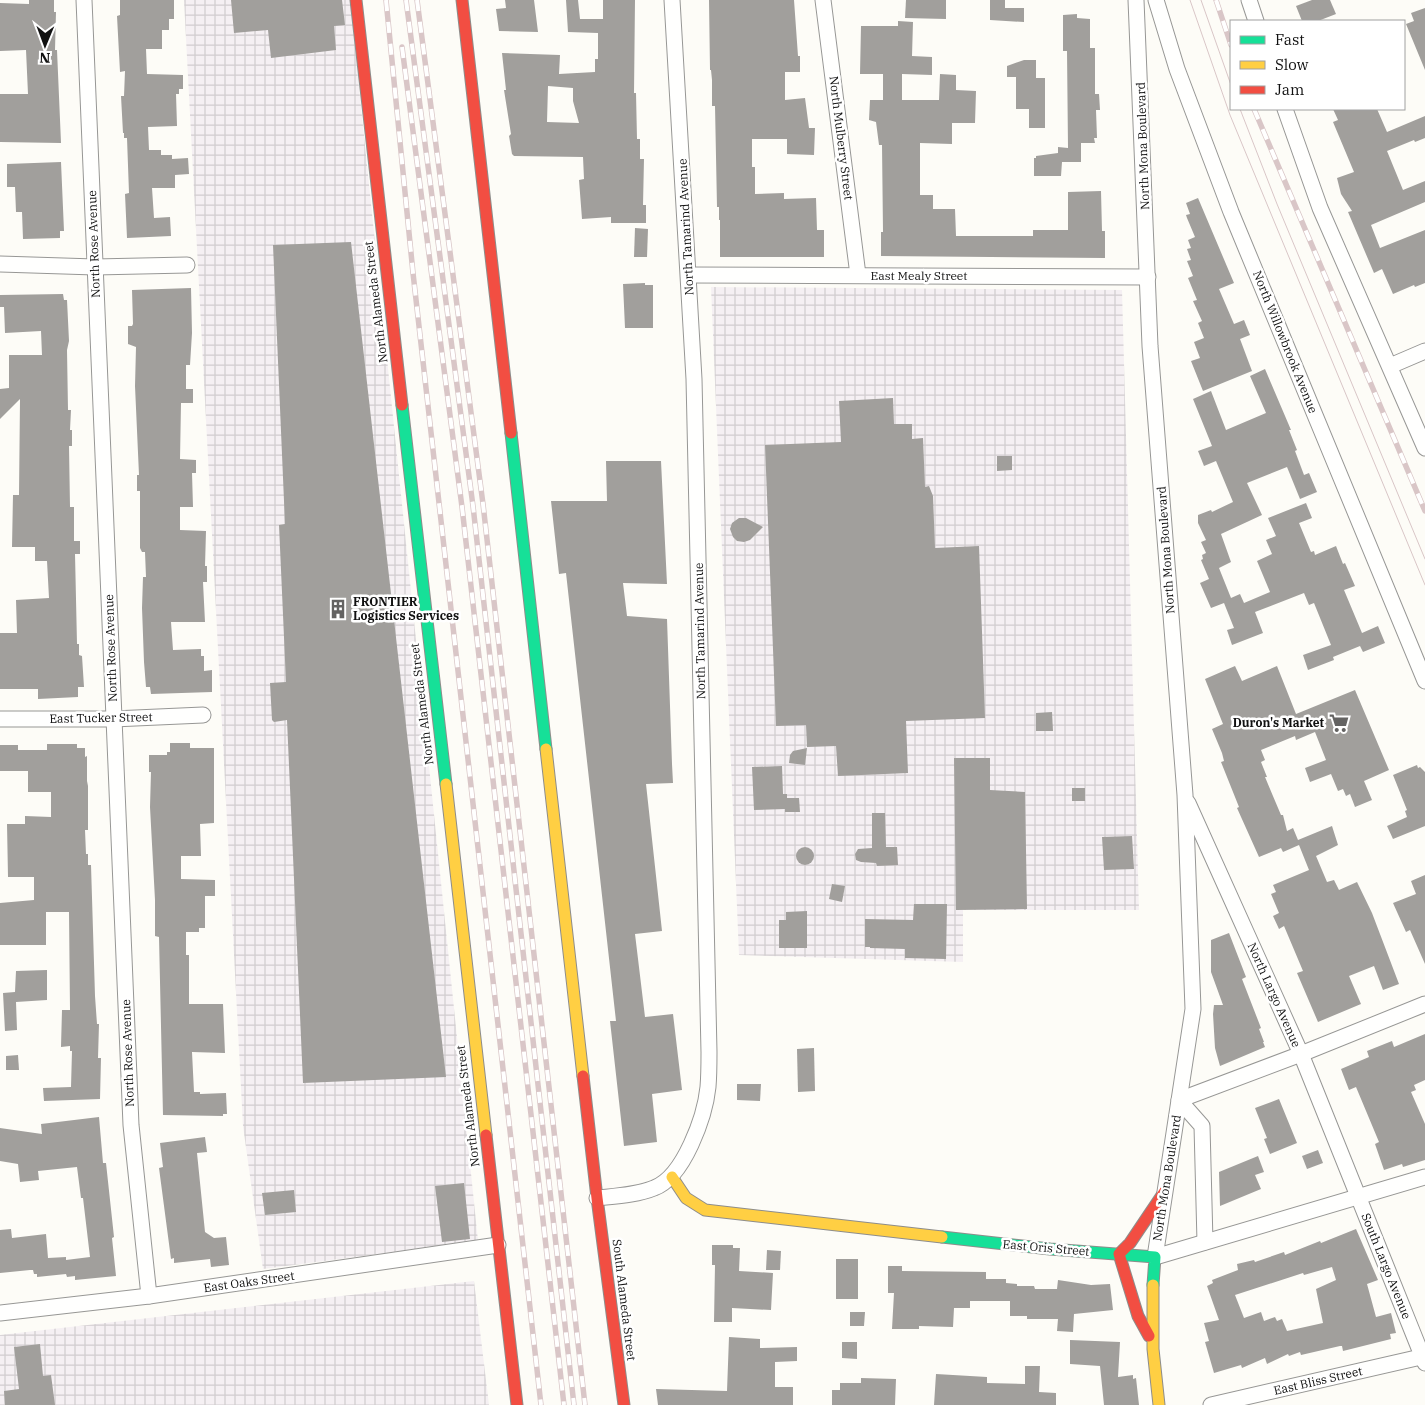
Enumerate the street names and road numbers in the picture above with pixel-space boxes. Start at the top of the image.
street label: North Mulberry Street [826,75,857,201]
street label: North Mona Boulevard [1133,82,1152,210]
street label: North Tamarind Avenue [674,158,697,296]
street label: North Rose Avenue [84,190,103,298]
street label: North Alameda Street [361,240,390,364]
street label: East Mealy Street [870,268,968,283]
street label: North Willowbrook Avenue [1250,268,1321,415]
street label: North Mona Boulevard [1154,486,1177,614]
street label: North Tamarind Avenue [691,562,708,700]
street label: North Rose Avenue [101,594,120,702]
street label: North Alameda Street [407,642,436,766]
street label: East Tucker Street [49,709,153,726]
street label: North Largo Avenue [1245,940,1304,1050]
street label: North Rose Avenue [118,999,137,1107]
street label: North Alameda Street [453,1044,482,1168]
street label: North Mona Boulevard [1149,1114,1184,1242]
street label: South Largo Avenue [1358,1211,1415,1321]
street label: East Oris Street [1002,1236,1090,1259]
street label: South Alameda Street [610,1238,639,1362]
street label: East Oaks Street [203,1268,295,1295]
street label: East Bliss Street [1272,1363,1364,1398]

